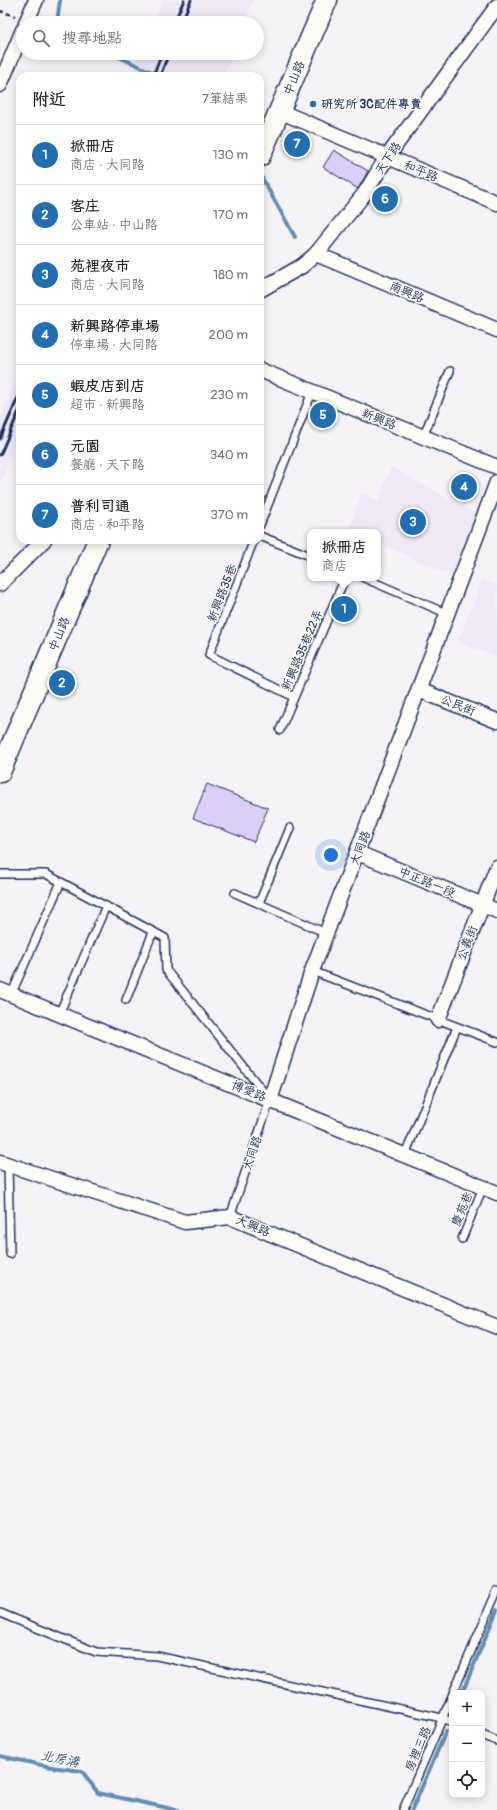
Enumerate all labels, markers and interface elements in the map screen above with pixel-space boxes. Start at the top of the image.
search box [16,16,264,60]
icon: search [30,27,52,49]
text: 搜尋地點 [62,29,122,48]
street label: 中山路 [281,59,308,98]
text: 附近 [32,89,66,110]
text: 7筆結果 [202,91,248,107]
place label: 研究所 3C配件專賣 [321,97,422,112]
marker: 研究所 3C配件專賣 [308,99,318,109]
pin: 7 [284,129,310,159]
text: 掀冊店 [70,137,115,156]
street label: 天下路 [372,139,405,177]
text: 1 [42,147,48,163]
text: 130 m [212,147,248,163]
text: 商店 · 大同路 [70,157,145,173]
street label: 和平路 [401,158,440,185]
pin: 6 [372,184,398,214]
text: 客庄 [70,197,100,216]
text: 2 [41,207,49,223]
text: 170 m [213,207,248,223]
text: 公車站 · 中山路 [70,217,158,233]
text: 苑裡夜市 [70,257,130,276]
text: 3 [41,267,49,283]
text: 180 m [213,267,248,283]
text: 商店 · 大同路 [70,277,145,293]
street label: 南興路 [387,279,426,306]
text: 新興路停車場 [70,317,160,336]
text: 4 [41,327,49,343]
text: 200 m [209,327,248,343]
text: 停車場 · 大同路 [70,337,158,353]
text: 蝦皮店到店 [70,377,145,396]
text: 5 [41,387,49,403]
text: 230 m [211,387,248,403]
text: 超市 · 新興路 [70,397,145,413]
pin: 5 [310,400,336,430]
street label: 新興路 [359,406,398,433]
text: 元園 [70,437,100,456]
text: 6 [41,447,49,463]
text: 340 m [210,447,248,463]
text: 餐廳 · 天下路 [70,457,145,473]
pin: 4 [451,472,477,502]
text: 普利司通 [70,497,130,516]
text: 7 [42,507,48,523]
text: 370 m [211,507,248,523]
pin: 3 [400,507,426,537]
text: 商店 · 和平路 [70,517,145,533]
popup [307,529,381,581]
text: 掀冊店 [321,538,367,557]
text: 商店 [321,558,348,574]
street label: 新興路35巷 [204,562,240,624]
pin: 1 [331,594,357,624]
street label: 新興路35巷22弄 [279,607,326,693]
street label: 中山路 [46,615,73,654]
pin: 2 [49,668,75,698]
street label: 公民街 [438,692,477,719]
street label: 大同路 [347,829,374,868]
your location [321,845,341,865]
street label: 中正路一段 [396,864,457,901]
street label: 公義街 [454,924,481,963]
street label: 博愛路 [229,1078,268,1105]
street label: 大同路 [240,1134,265,1173]
street label: 慶苑巷 [449,1190,476,1229]
street label: 大興路 [233,1213,272,1240]
map controls [449,1690,485,1798]
button: + [449,1690,485,1726]
street label: 房裡三路 [402,1724,435,1774]
button: − [449,1726,485,1762]
water label: 北房溝 [39,1747,81,1771]
button: locate [449,1762,485,1798]

